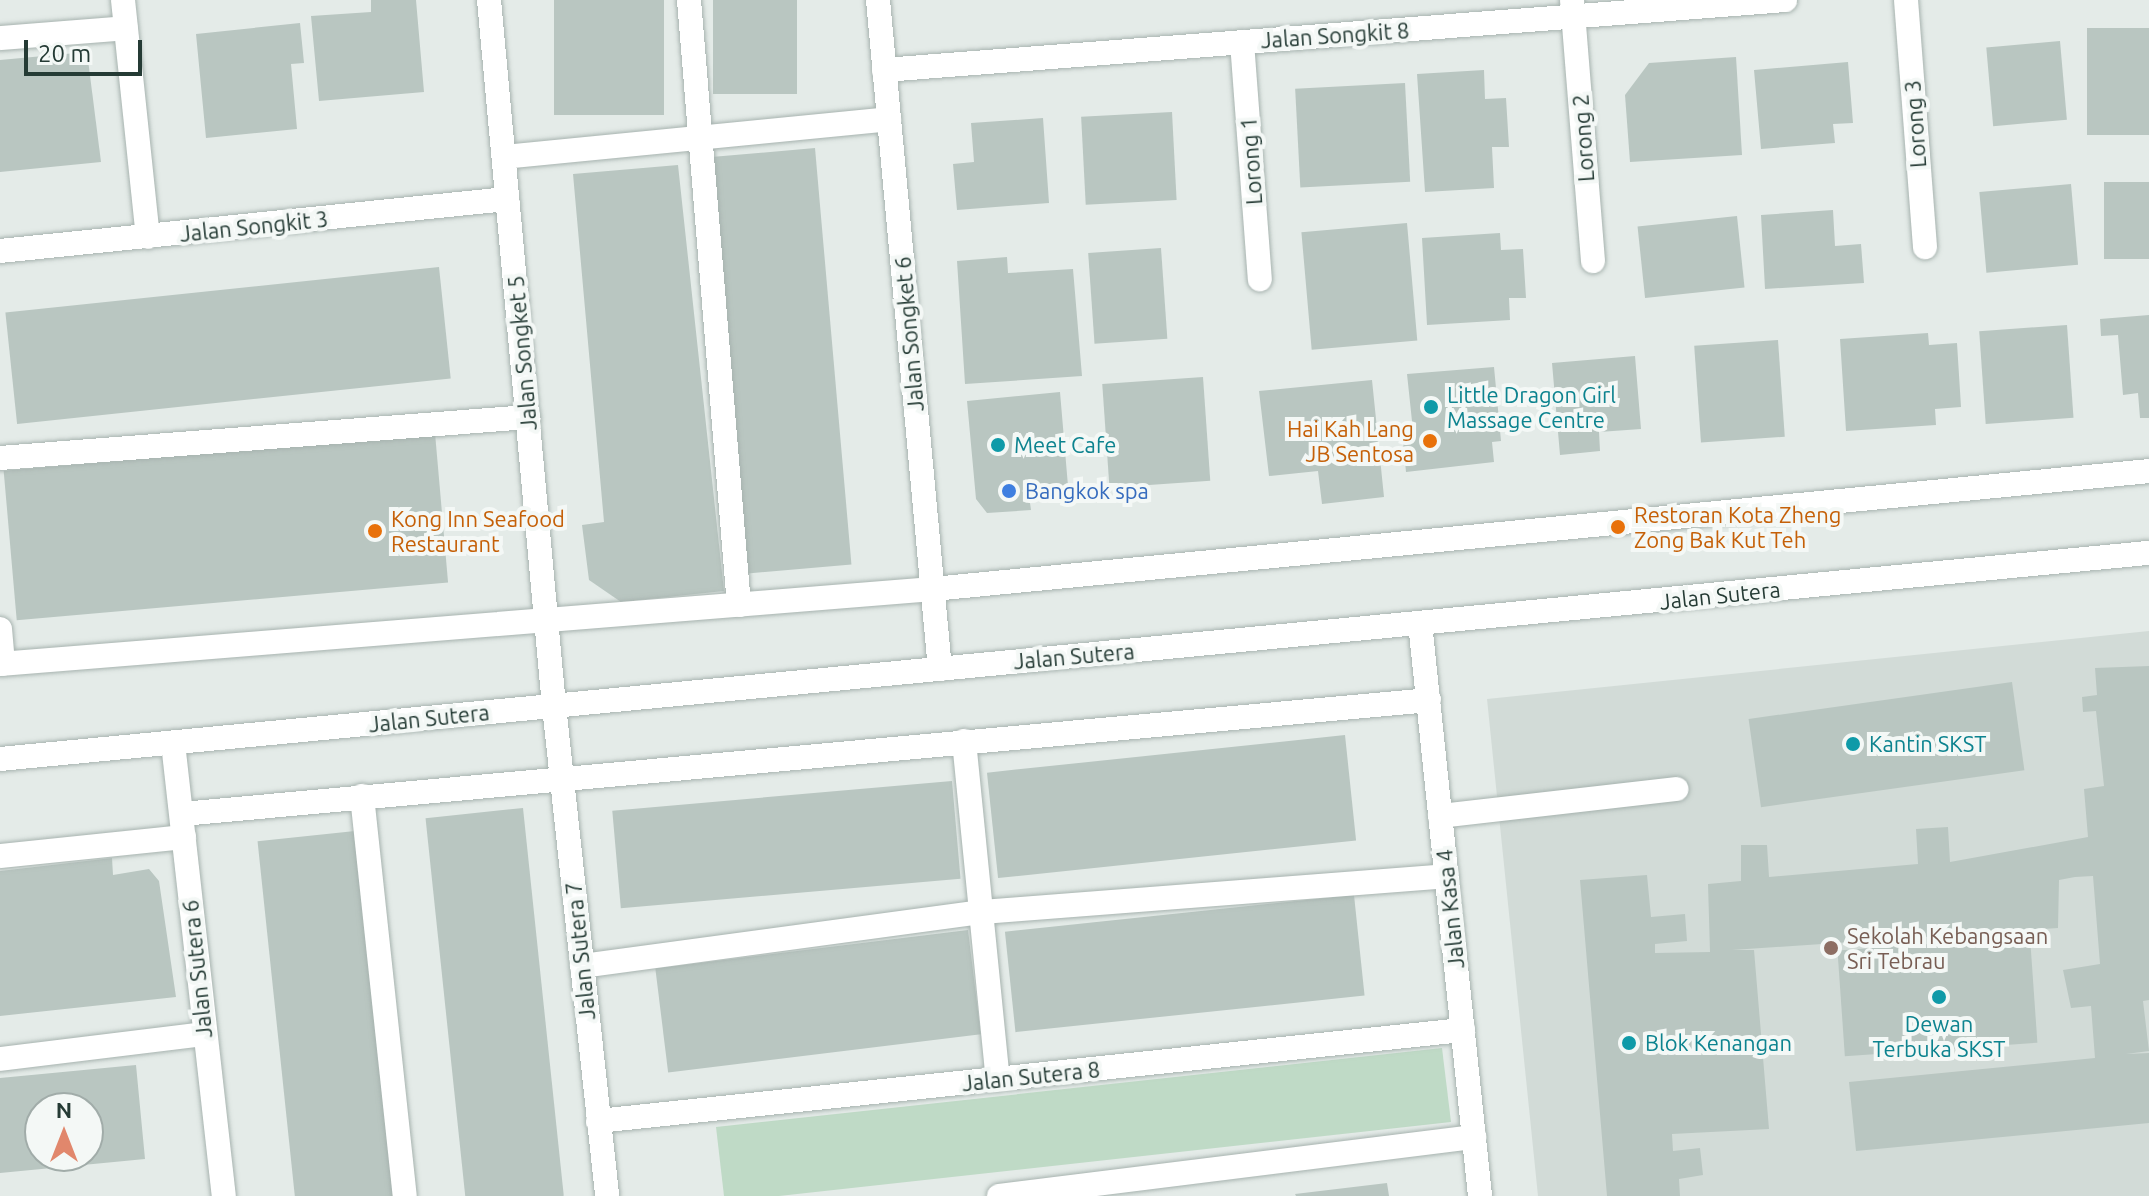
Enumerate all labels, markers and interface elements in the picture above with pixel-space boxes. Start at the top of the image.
street label: Jalan Songkit 8 [1260,17,1410,53]
scale bar [28,24,146,74]
text: 20 m [38,40,91,67]
street label: Lorong 3 [1899,79,1931,169]
street label: Lorong 2 [1567,93,1599,183]
street label: Lorong 1 [1235,116,1267,206]
street label: Jalan Songkit 3 [179,205,329,247]
street label: Jalan Songket 6 [889,255,929,413]
street label: Jalan Songket 5 [502,274,542,432]
place label: Little Dragon Girl Massage Centre [1447,381,1616,432]
marker: Little Dragon Girl Massage Centre [1422,398,1440,416]
place label: Hai Kah Lang JB Sentosa [1287,415,1414,466]
place label: Meet Cafe [1014,432,1116,458]
marker: Hai Kah Lang JB Sentosa [1421,432,1439,450]
marker: Meet Cafe [989,436,1007,454]
place label: Bangkok spa [1025,478,1149,504]
marker: Bangkok spa [1000,482,1018,500]
place label: Restoran Kota Zheng Zong Bak Kut Teh [1634,501,1841,552]
place label: Kong Inn Seafood Restaurant [391,505,565,556]
marker: Restoran Kota Zheng Zong Bak Kut Teh [1609,518,1627,536]
marker: Kong Inn Seafood Restaurant [366,522,384,540]
street label: Jalan Sutera [1658,576,1782,614]
street label: Jalan Sutera [1012,638,1136,674]
street label: Jalan Sutera [367,699,491,737]
place label: Kantin SKST [1869,731,1986,757]
marker: Kantin SKST [1844,735,1862,753]
street label: Jalan Kasa 4 [1431,848,1469,970]
street label: Jalan Sutera 7 [560,881,600,1021]
street label: Jalan Sutera 6 [177,899,217,1039]
place label: Sekolah Kebangsaan Sri Tebrau [1847,922,2048,974]
marker: Sekolah Kebangsaan Sri Tebrau [1822,939,1840,957]
marker: Dewan Terbuka SKST [1930,988,1948,1006]
place label: Dewan Terbuka SKST [1872,1010,2006,1062]
place label: Blok Kenangan [1645,1030,1792,1056]
marker: Blok Kenangan [1620,1034,1638,1052]
street label: Jalan Sutera 8 [961,1056,1101,1096]
north arrow [24,1092,104,1172]
text: N [56,1097,72,1122]

